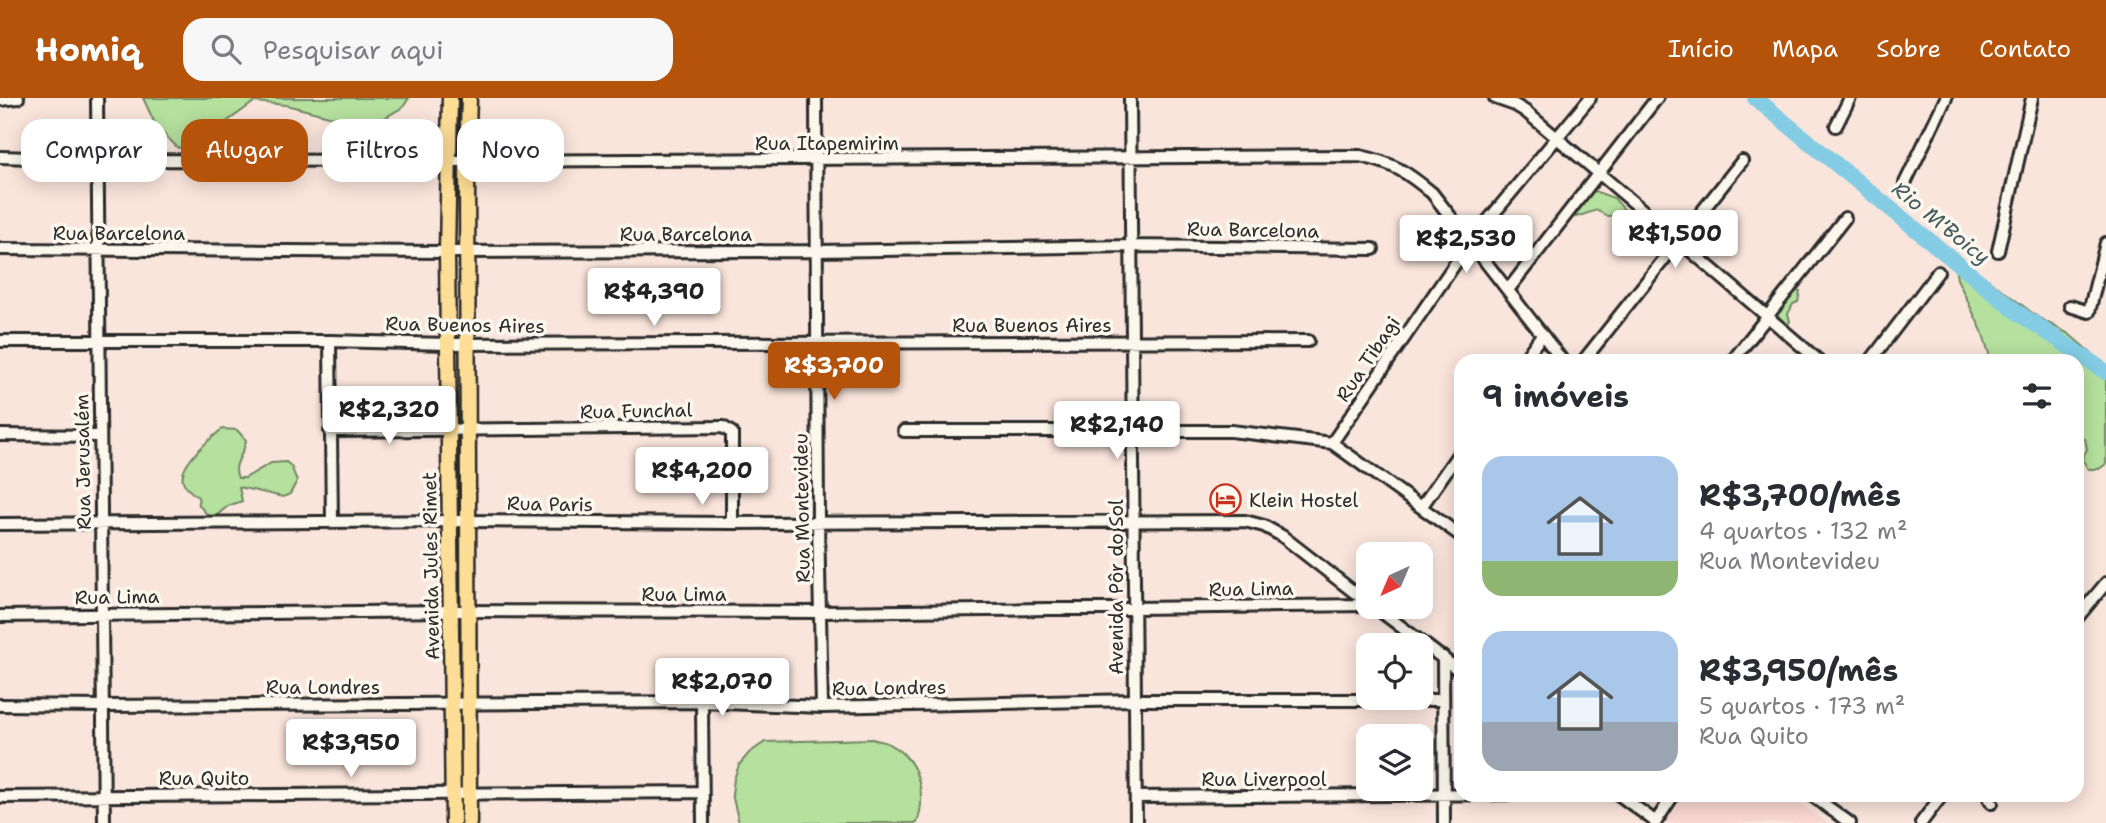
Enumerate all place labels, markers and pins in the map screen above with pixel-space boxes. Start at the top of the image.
pin: R$1,500 [1610,211,1740,270]
pin: R$2,530 [1401,216,1531,275]
pin: R$4,390 [589,268,719,328]
pin: R$3,700 [769,342,899,402]
pin: R$2,320 [324,386,454,446]
pin: R$2,140 [1052,402,1182,461]
pin: R$4,200 [637,448,767,507]
hotel icon: Klein Hostel [1209,483,1243,517]
place label: Klein Hostel [1249,488,1359,513]
pin: R$2,070 [657,658,787,718]
pin: R$3,950 [286,720,416,779]

